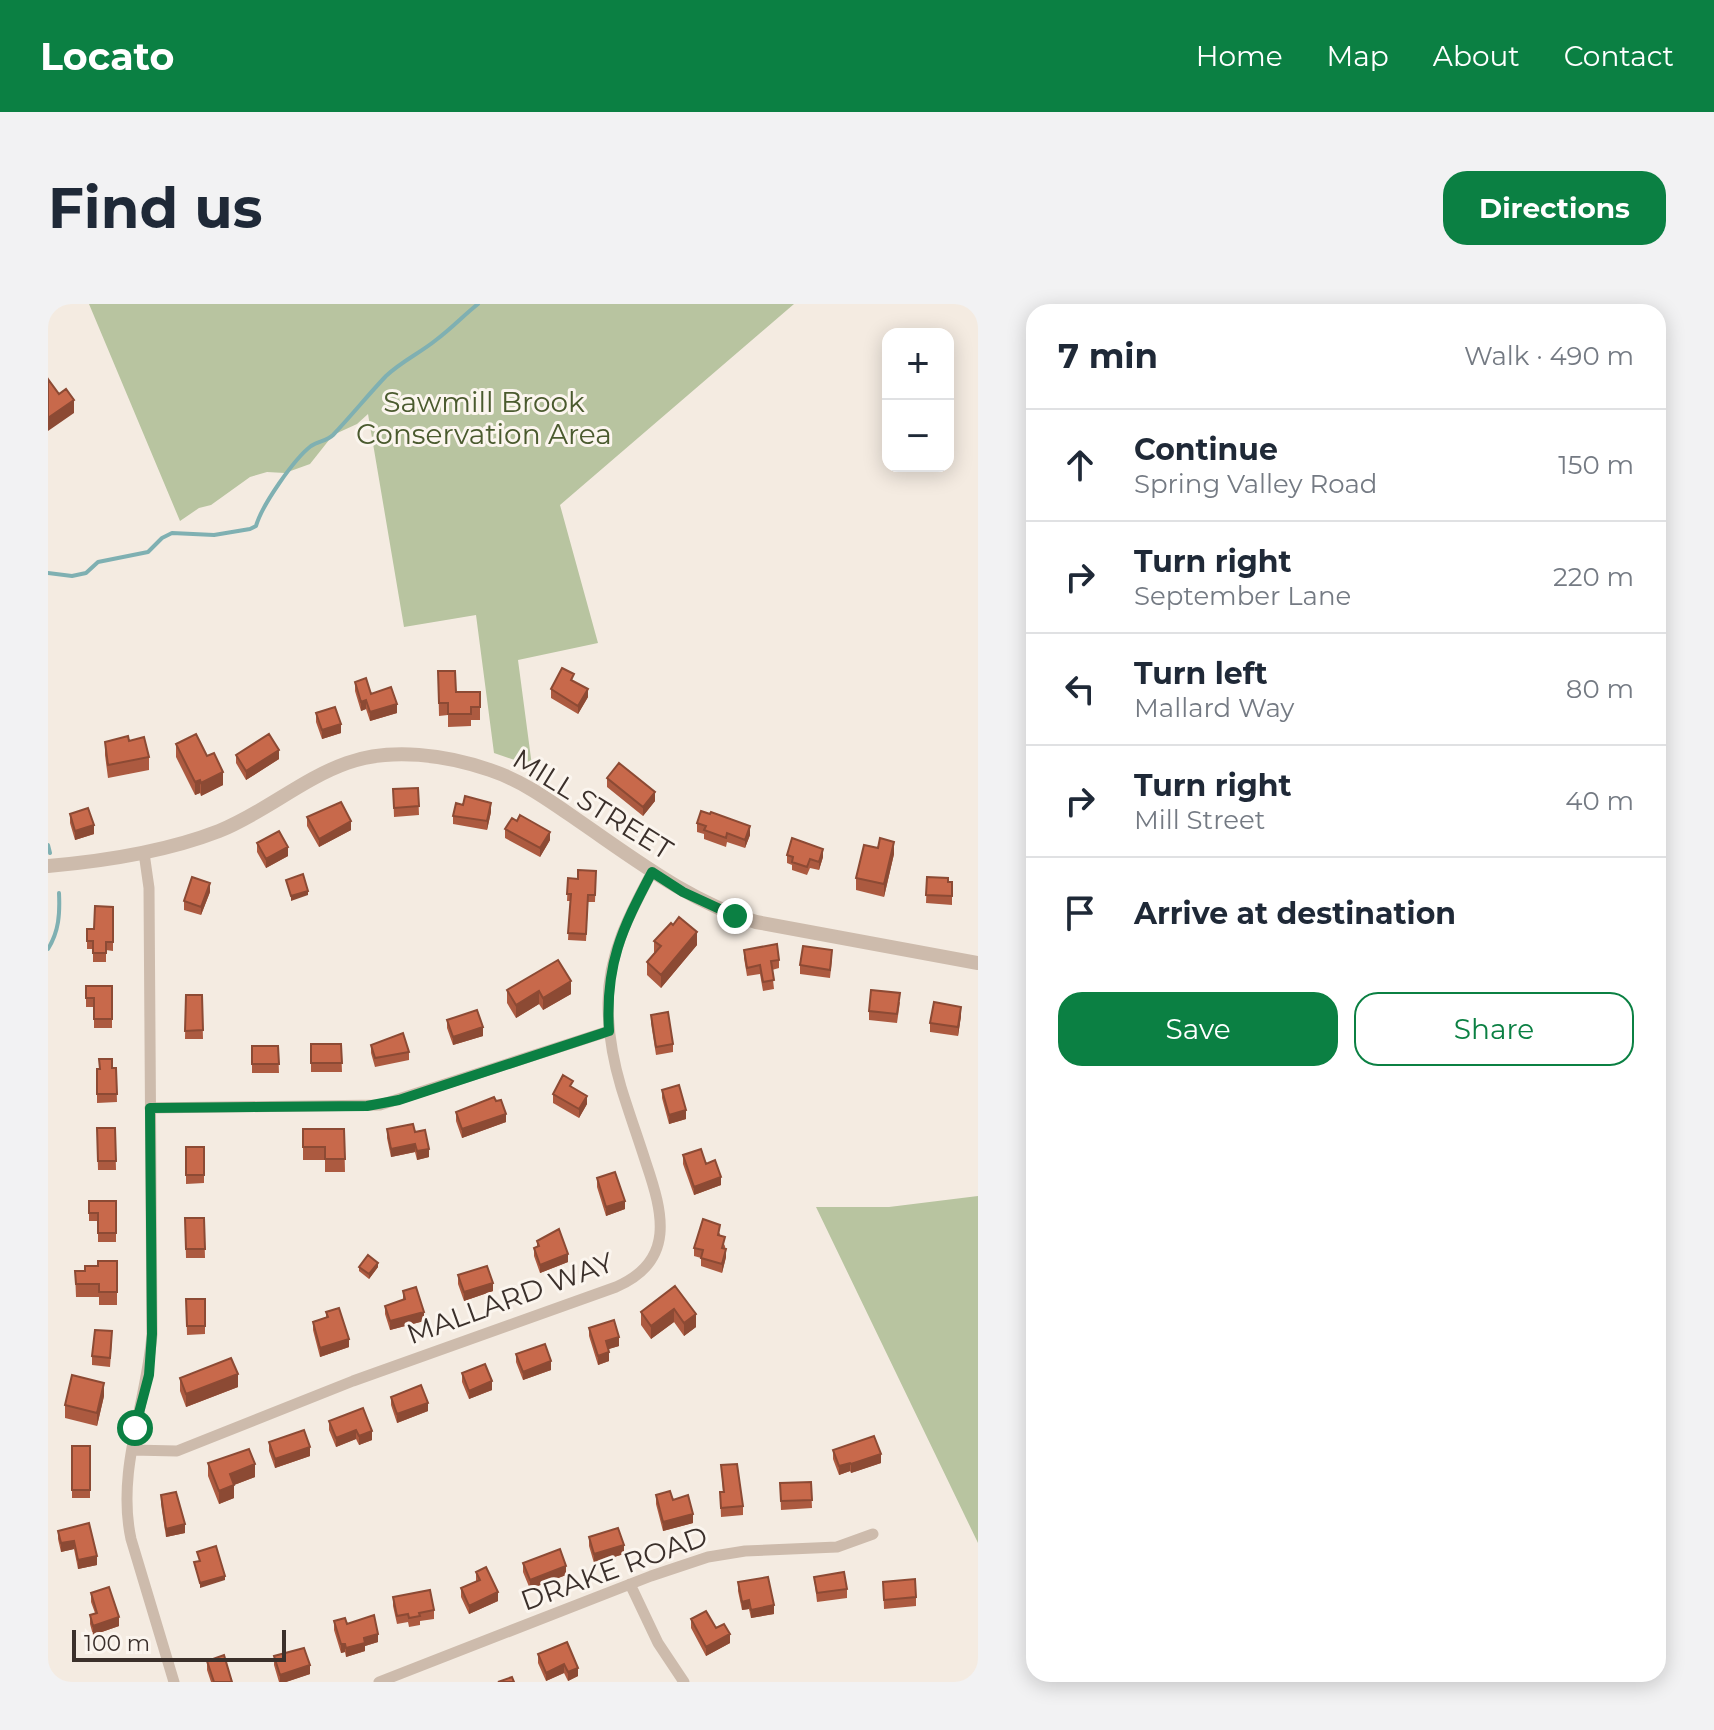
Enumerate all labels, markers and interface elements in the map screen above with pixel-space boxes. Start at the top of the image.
text: Locato [40,33,174,80]
text: Home [1196,39,1283,73]
text: Map [1327,39,1389,73]
text: About [1433,39,1520,73]
text: Contact [1564,39,1674,73]
button: Directions [1443,171,1666,245]
text: Find us [48,174,262,242]
map controls [882,328,954,472]
button: + [882,328,954,400]
text: 7 min [1058,335,1158,377]
text: Walk · 490 m [1464,340,1634,372]
park label: Sawmill Brook Conservation Area [356,385,612,451]
button: − [882,400,954,472]
text: Continue [1134,431,1278,468]
icon: ahead [1058,443,1102,487]
text: 150 m [1558,449,1634,481]
text: Spring Valley Road [1134,468,1378,500]
text: Turn right [1134,543,1291,580]
icon: right [1058,555,1102,599]
text: 220 m [1553,561,1634,593]
text: September Lane [1134,580,1351,612]
text: Turn left [1134,655,1267,692]
icon: left [1058,667,1102,711]
text: 80 m [1566,673,1634,705]
text: Mallard Way [1134,692,1294,724]
street label: MILL STREET [507,741,679,867]
text: Turn right [1134,767,1291,804]
icon: right [1058,779,1102,823]
text: 40 m [1565,785,1634,817]
text: Mill Street [1134,804,1265,836]
icon: arrive [1058,891,1102,935]
text: Arrive at destination [1134,895,1456,932]
route end [717,898,753,934]
button: Save [1058,992,1338,1066]
button: Share [1354,992,1634,1066]
street label: MALLARD WAY [402,1245,618,1351]
route start [117,1410,153,1446]
street label: DRAKE ROAD [516,1518,712,1618]
scale bar [72,1626,286,1662]
text: 100 m [84,1630,150,1657]

